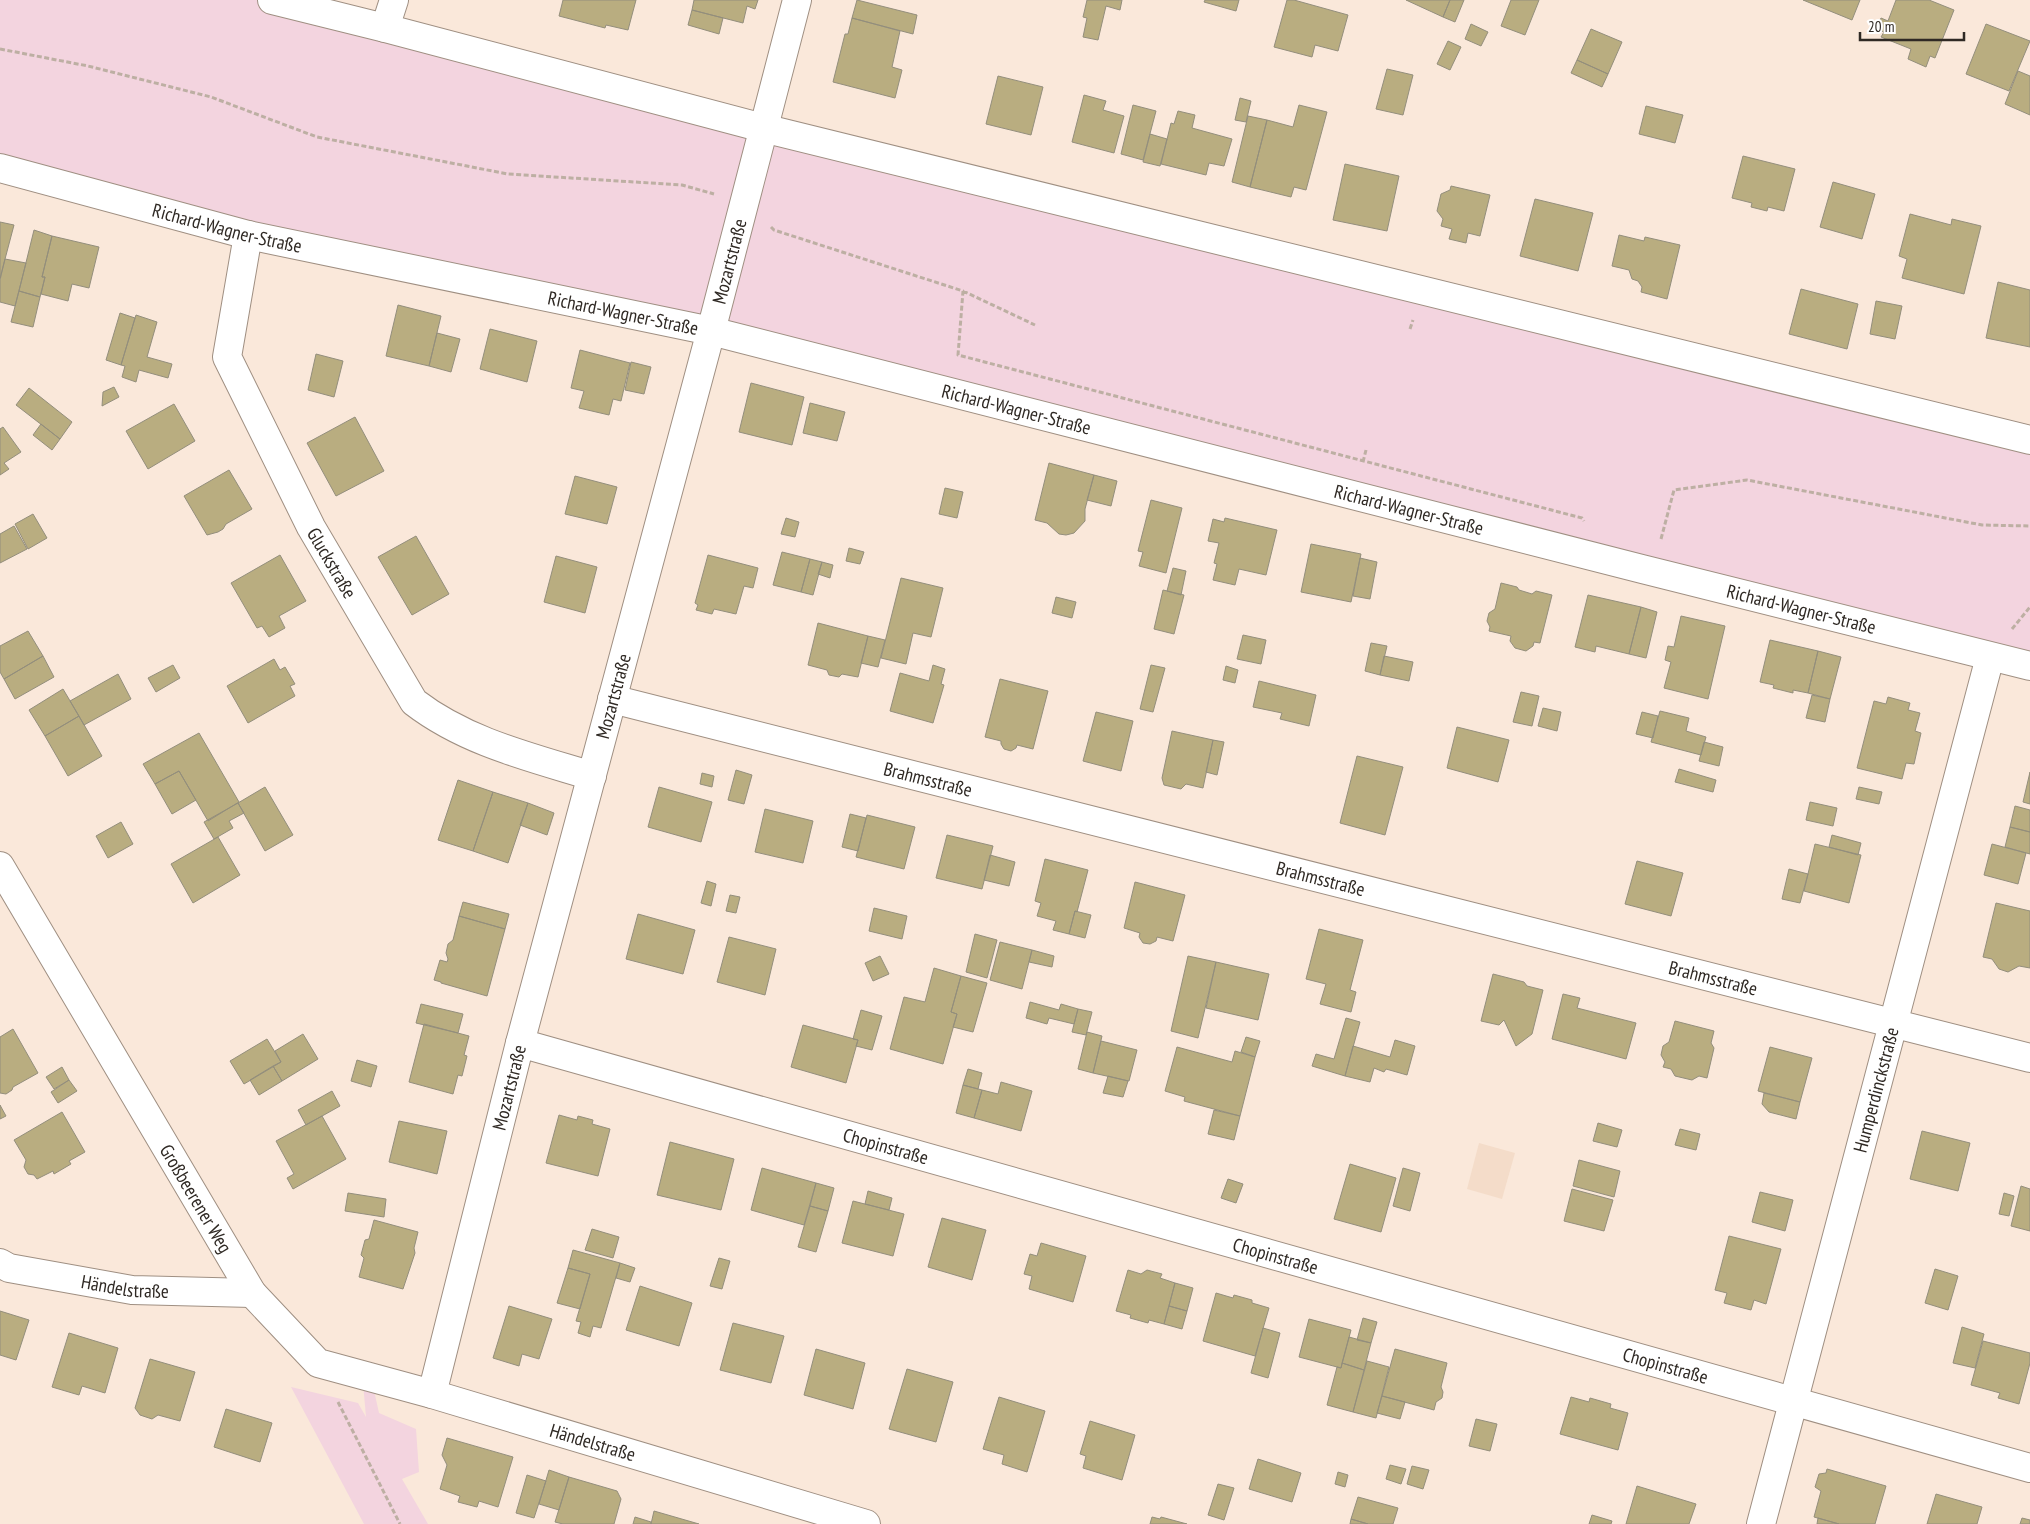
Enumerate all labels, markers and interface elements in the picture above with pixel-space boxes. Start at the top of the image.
scale bar [1860,10,1964,42]
text: 20 m [1868,17,1894,36]
street label: Richard-Wagner-Straße [150,198,304,258]
street label: Mozartstraße [707,216,752,307]
street label: Richard-Wagner-Straße [546,285,701,340]
street label: Richard-Wagner-Straße [939,378,1094,440]
street label: Richard-Wagner-Straße [1332,479,1486,540]
street label: Gluckstraße [302,523,362,603]
street label: Richard-Wagner-Straße [1724,579,1879,639]
street label: Mozartstraße [590,651,636,741]
street label: Brahmsstraße [881,756,975,802]
street label: Brahmsstraße [1274,856,1368,901]
street label: Brahmsstraße [1666,955,1760,1001]
street label: Humperdinckstraße [1848,1024,1904,1155]
street label: Mozartstraße [487,1042,531,1133]
street label: Chopinstraße [840,1123,931,1169]
street label: Großbeerener Weg [155,1140,238,1257]
street label: Chopinstraße [1230,1232,1321,1279]
street label: Händelstraße [79,1269,169,1303]
street label: Chopinstraße [1620,1342,1711,1389]
street label: Händelstraße [547,1418,639,1466]

